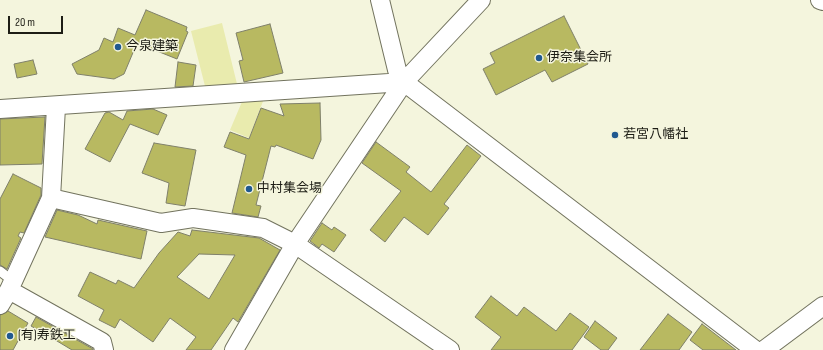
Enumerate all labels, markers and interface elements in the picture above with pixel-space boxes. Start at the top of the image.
scale bar [10,8,65,34]
text: 20 m [15,15,35,30]
place label: 今泉建築 [126,39,178,55]
marker: 今泉建築 [113,42,123,52]
place label: 伊奈集会所 [547,50,612,66]
marker: 伊奈集会所 [534,53,544,63]
place label: 若宮八幡社 [623,127,688,143]
marker: 若宮八幡社 [610,130,620,140]
place label: 中村集会場 [257,181,322,197]
marker: 中村集会場 [244,184,254,194]
place label: (有)寿鉄工 [18,328,76,344]
marker: (有)寿鉄工 [5,331,15,341]

